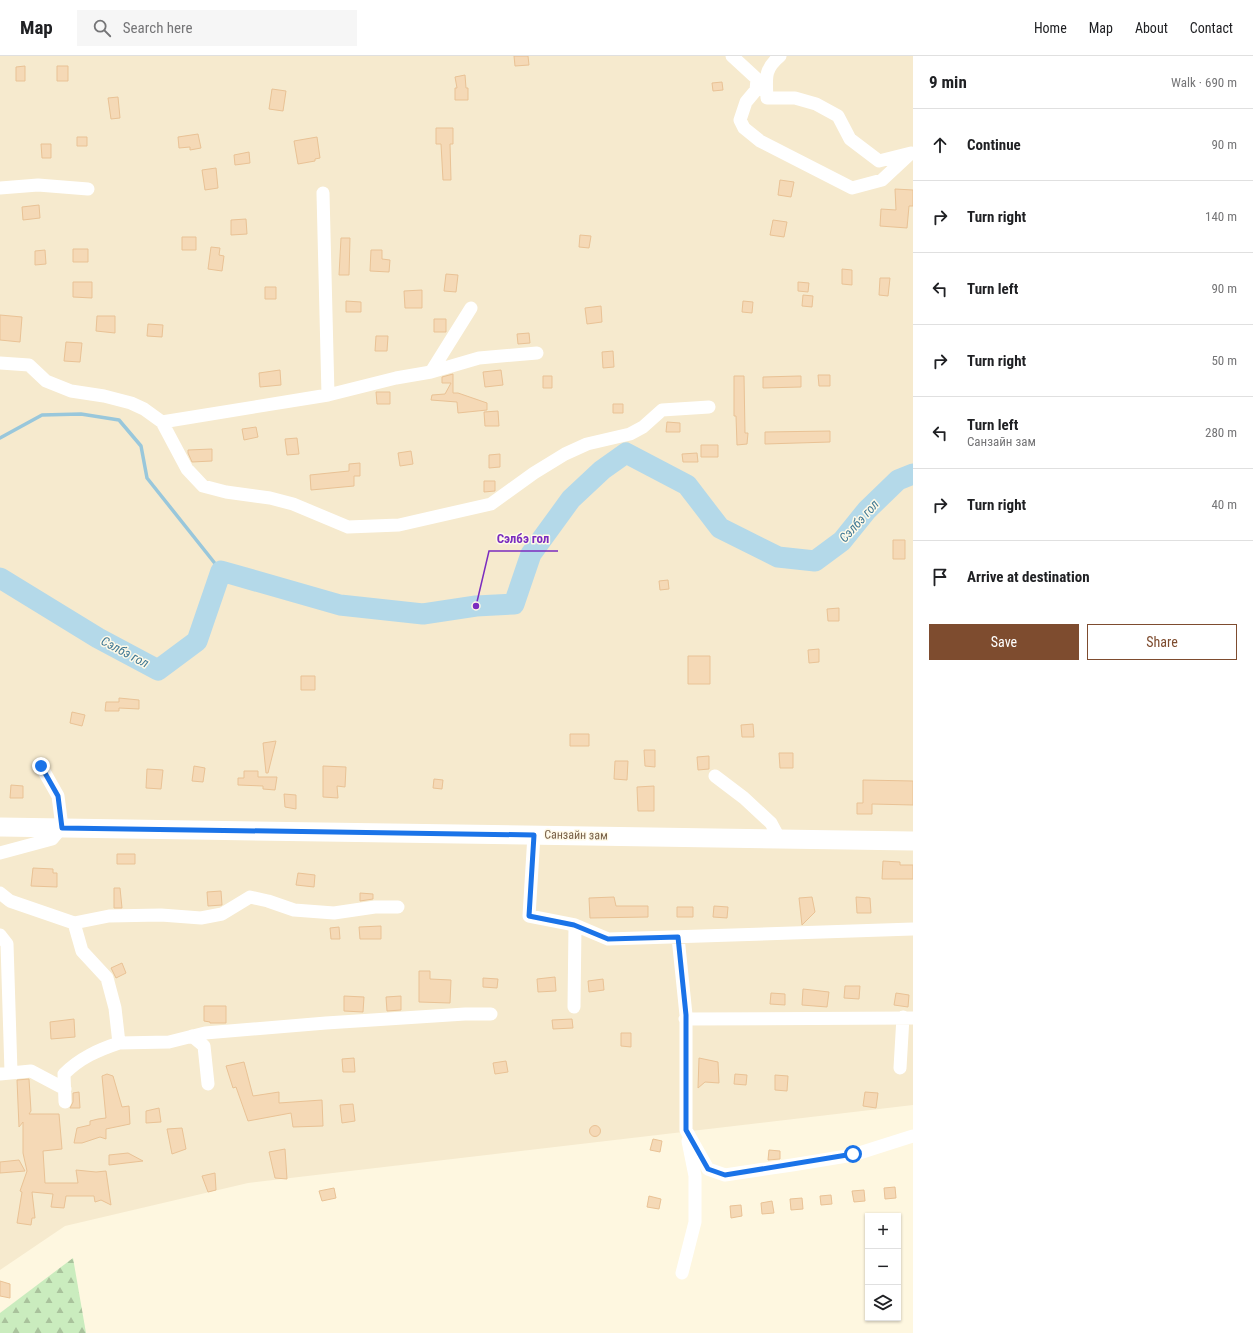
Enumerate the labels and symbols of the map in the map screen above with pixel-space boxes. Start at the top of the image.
water label: Сэлбэ гол [836,496,882,545]
callout: Сэлбэ гол [489,526,558,551]
text: Сэлбэ гол [497,531,549,546]
water label: Сэлбэ гол [99,633,152,671]
route end [32,757,50,775]
street label: Санзайн зам [544,827,608,843]
route start [844,1145,862,1163]

